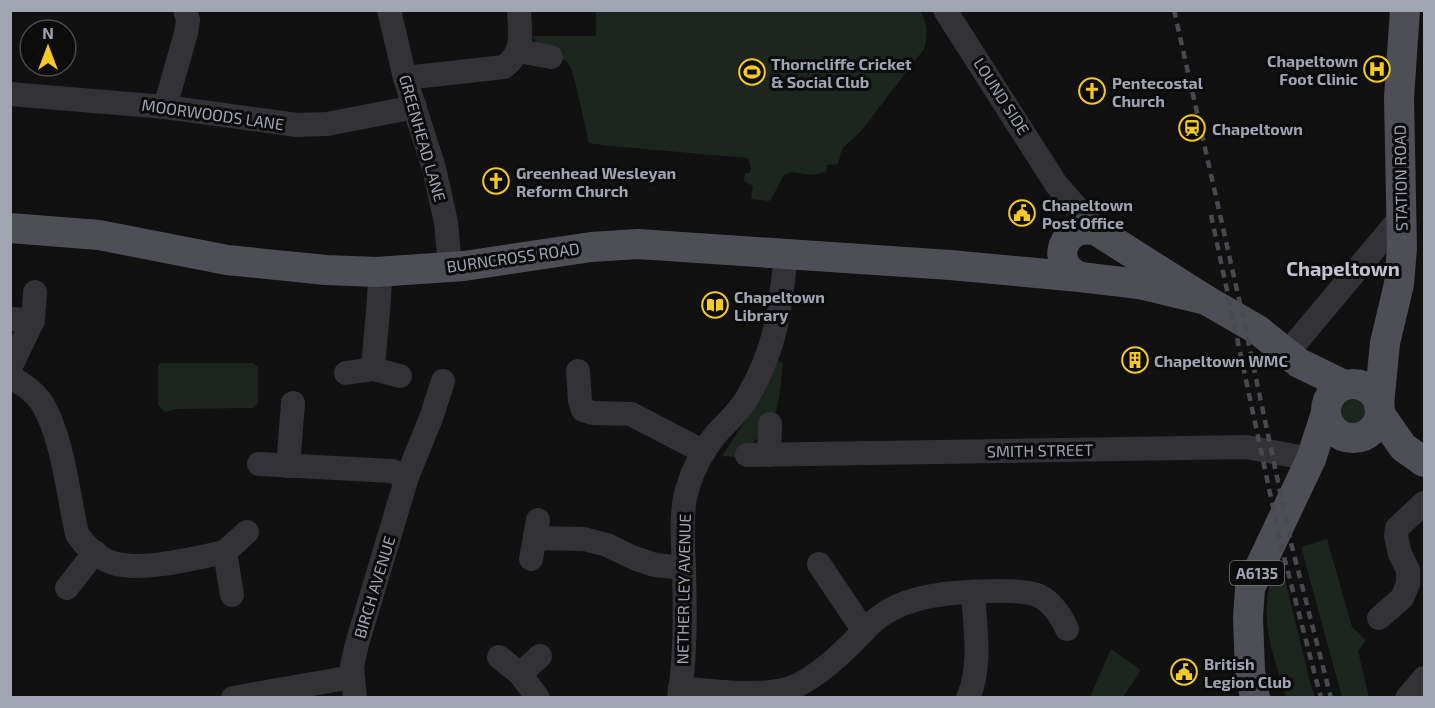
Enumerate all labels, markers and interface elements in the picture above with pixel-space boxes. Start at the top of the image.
north arrow [18,18,78,78]
text: N [42,23,54,42]
place label: Chapeltown Foot Clinic [1267,51,1358,88]
place label: Thorncliffe Cricket & Social Club [771,54,912,91]
street label: LOUND SIDE [970,54,1034,138]
hospital icon: Chapeltown Foot Clinic [1362,54,1392,84]
sports icon: Thorncliffe Cricket & Social Club [737,57,767,87]
street label: GREENHEAD LANE [396,72,450,204]
place label: Pentecostal Church [1112,73,1204,110]
church icon: Pentecostal Church [1077,76,1107,106]
street label: MOORWOODS LANE [141,95,285,133]
station icon: Chapeltown [1177,113,1207,143]
place label: Chapeltown [1212,119,1303,138]
street label: STATION ROAD [1390,125,1410,231]
place label: Greenhead Wesleyan Reform Church [516,163,676,200]
church icon: Greenhead Wesleyan Reform Church [481,166,511,196]
place label: Chapeltown Post Office [1042,195,1133,232]
public building icon: Chapeltown Post Office [1007,198,1037,228]
street label: BURNCROSS ROAD [445,238,581,276]
district label: Chapeltown [1286,256,1400,280]
place label: Chapeltown Library [734,287,825,325]
library icon: Chapeltown Library [700,290,730,320]
building icon: Chapeltown WMC [1120,345,1150,375]
place label: Chapeltown WMC [1154,351,1288,370]
street label: SMITH STREET [987,440,1093,460]
street label: NETHER LEY AVENUE [672,513,694,665]
street label: BIRCH AVENUE [349,534,399,640]
road number: A6135 [1230,561,1284,585]
place label: British Legion Club [1204,654,1291,691]
public building icon: British Legion Club [1169,657,1199,687]

